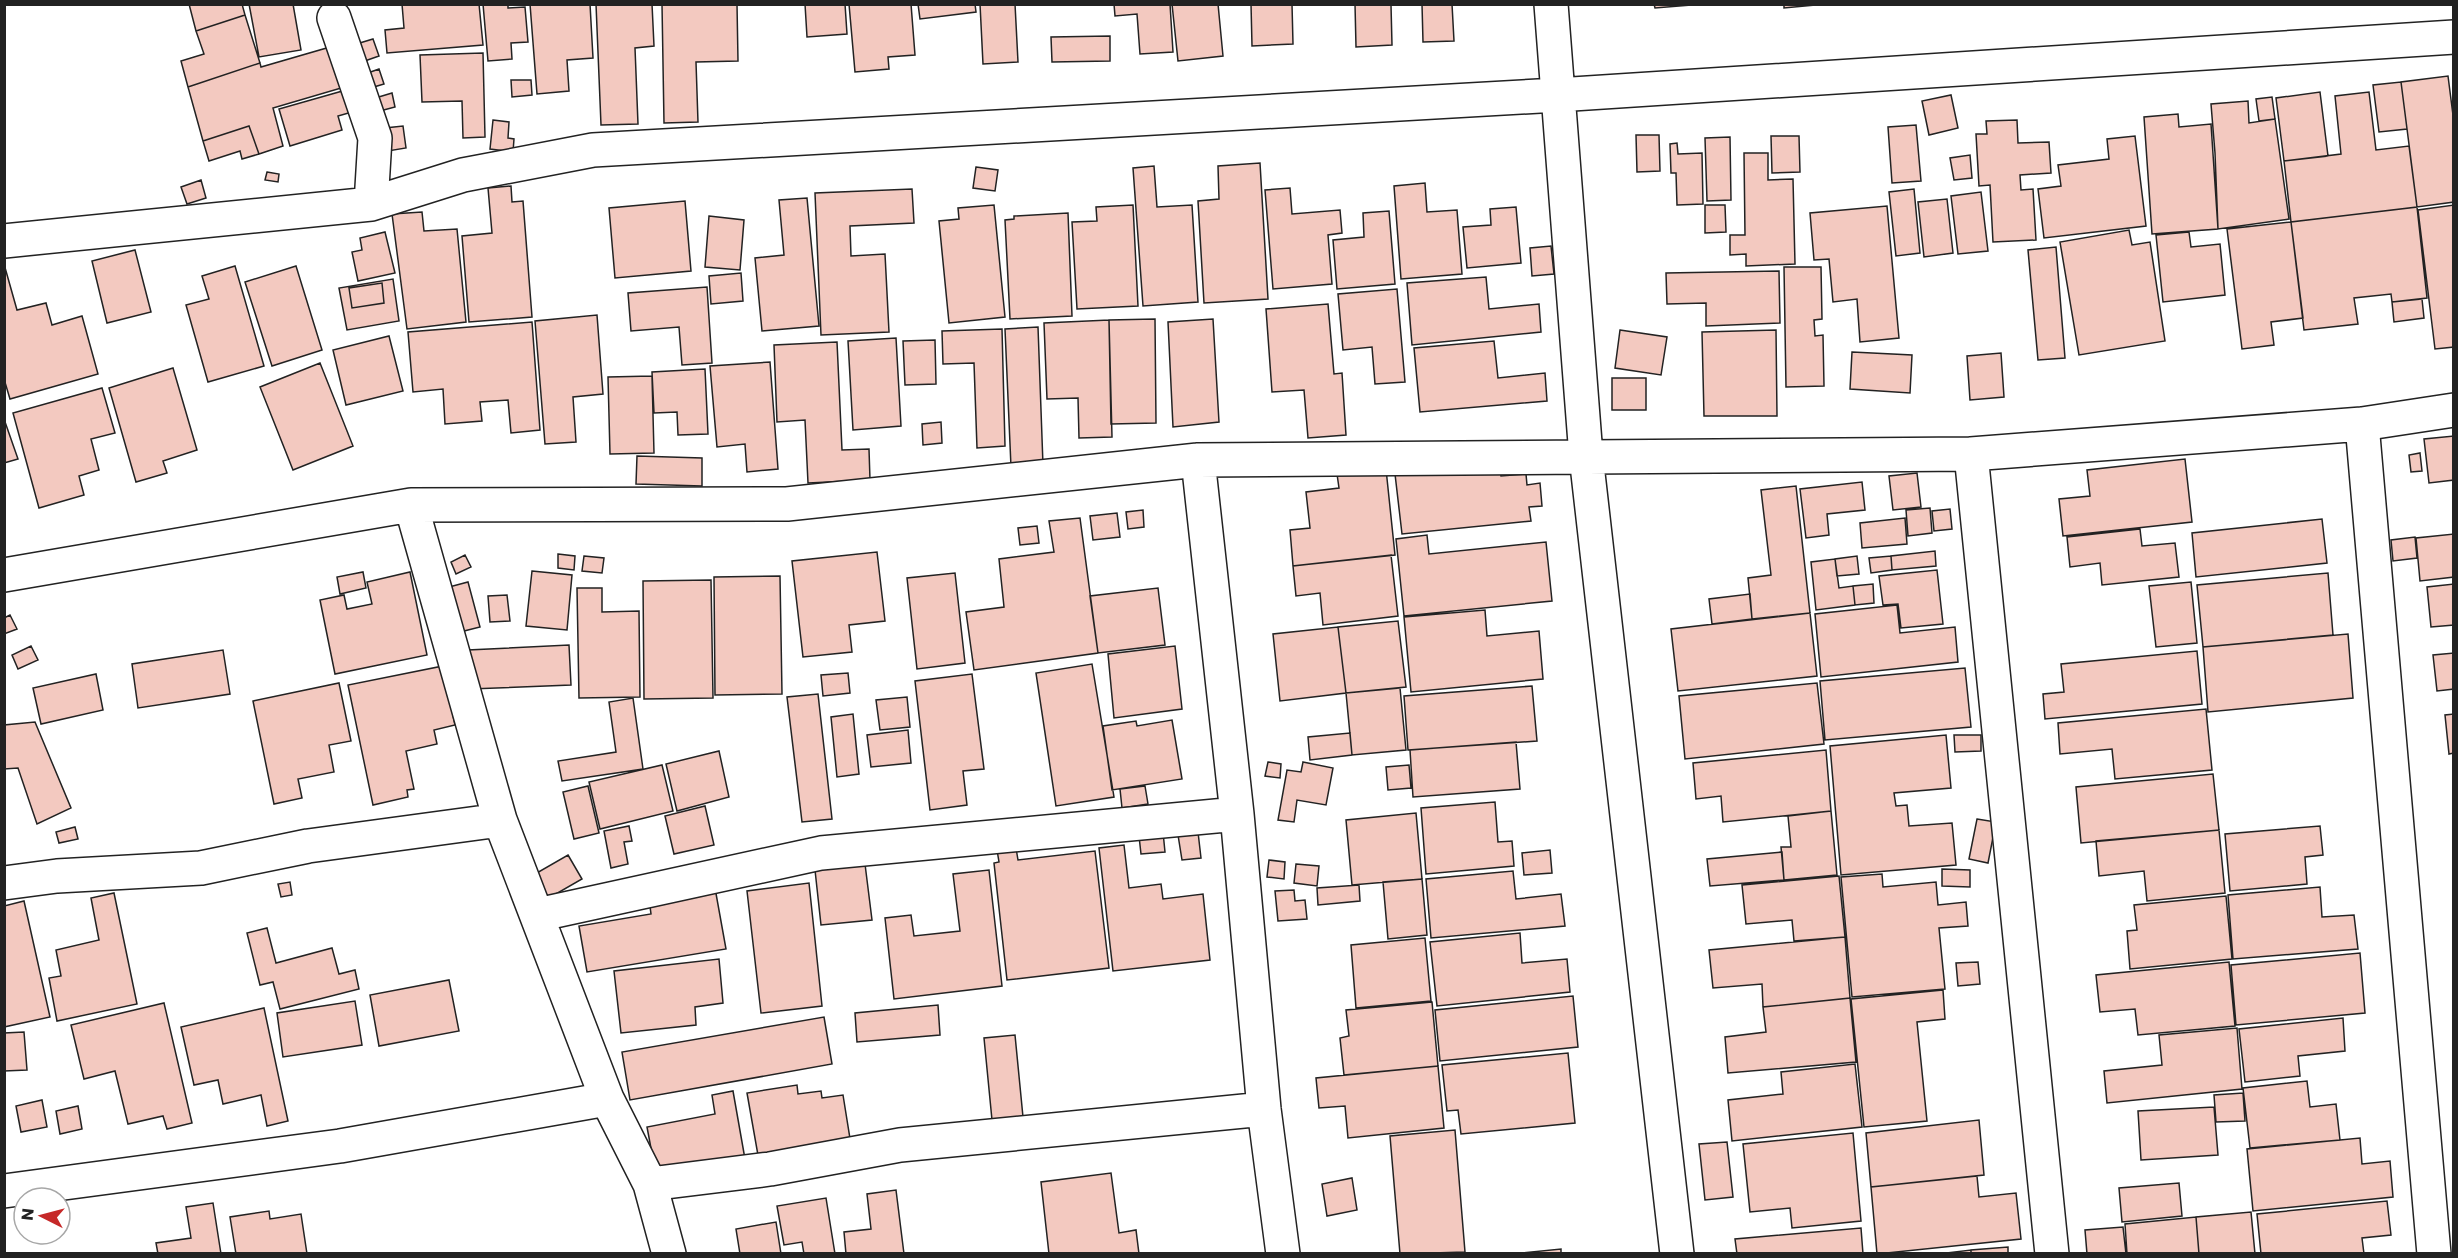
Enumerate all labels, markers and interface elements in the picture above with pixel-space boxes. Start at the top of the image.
north arrow [12,1186,72,1246]
text: N [16,1207,40,1222]

